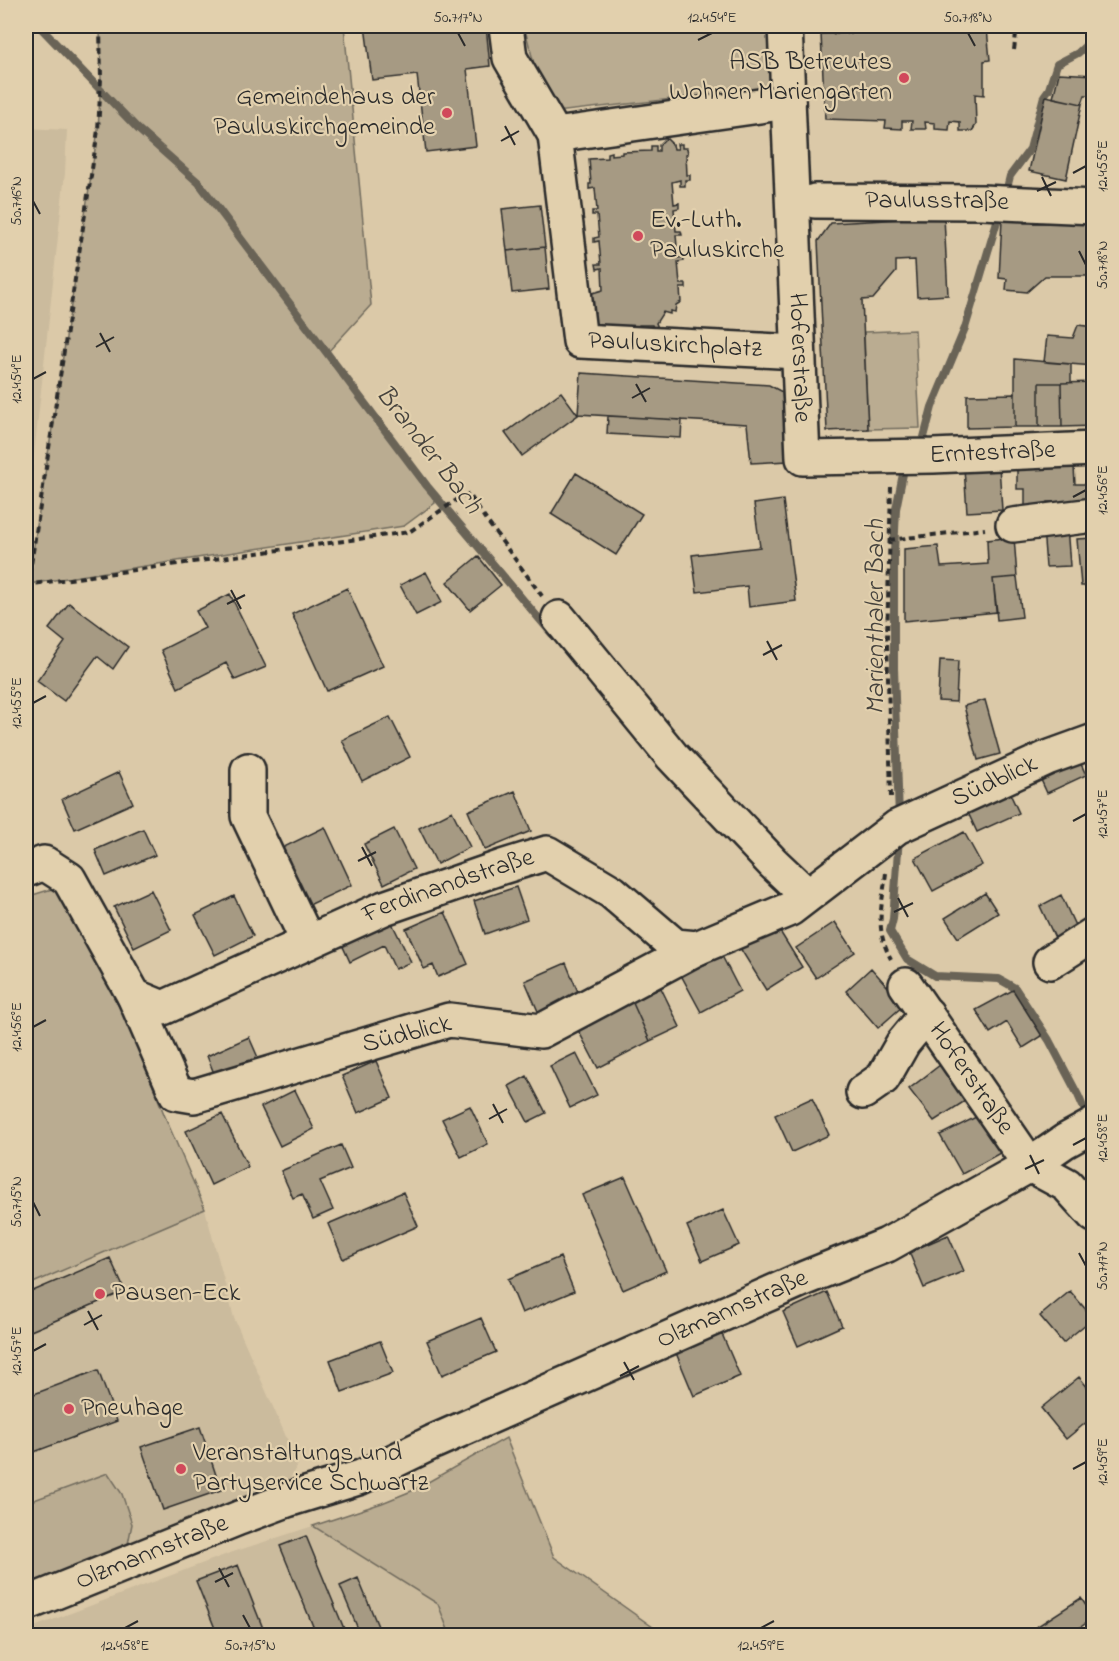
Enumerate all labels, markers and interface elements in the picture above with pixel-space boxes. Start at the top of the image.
text: 50.717°N [433,7,483,29]
text: 12.454°E [687,7,737,29]
text: 50.718°N [944,7,992,29]
place label: ASB Betreutes Wohnen Mariengarten [669,44,892,112]
marker: ASB Betreutes Wohnen Mariengarten [897,71,911,85]
place label: Gemeindehaus der Pauluskirchgemeinde [213,79,436,147]
marker: Gemeindehaus der Pauluskirchgemeinde [440,106,454,120]
text: 12.455°E [1092,140,1114,192]
text: 50.716°N [6,176,28,226]
street label: Paulusstraße [865,182,1010,222]
place label: Ev.-Luth. Pauluskirche [650,202,785,270]
marker: Ev.-Luth. Pauluskirche [631,229,645,243]
text: 50.718°N [1092,241,1114,289]
street label: Hoferstraße [777,292,821,424]
street label: Pauluskirchplatz [587,322,763,369]
text: 12.454°E [6,354,28,404]
water label: Brander Bach [365,377,492,524]
street label: Erntestraße [929,432,1057,475]
text: 12.456°E [1092,465,1114,515]
water label: Marienthaler Bach [857,518,896,715]
text: 12.455°E [6,677,28,729]
street label: Südblick [945,746,1045,818]
text: 12.457°E [1092,789,1114,839]
street label: Ferdinandstraße [355,839,539,935]
text: 12.456°E [6,1002,28,1052]
street label: Südblick [358,1005,456,1064]
street label: Hoferstraße [918,1015,1023,1143]
text: 12.458°E [1092,1114,1114,1162]
text: 50.715°N [6,1176,28,1228]
text: 50.717°N [1092,1241,1114,1291]
street label: Olzmannstraße [651,1260,815,1360]
place label: Pausen-Eck [112,1275,241,1313]
marker: Pausen-Eck [93,1287,107,1301]
text: 12.457°E [6,1326,28,1376]
place label: Pneuhage [81,1390,184,1428]
marker: Pneuhage [62,1402,76,1416]
place label: Veranstaltungs und Partyservice Schwartz [192,1435,429,1503]
text: 12.459°E [1092,1438,1114,1486]
marker: Veranstaltungs und Partyservice Schwartz [174,1462,188,1476]
street label: Olzmannstraße [70,1505,234,1601]
text: 12.458°E [101,1635,149,1657]
text: 50.715°N [224,1635,276,1657]
text: 12.459°E [737,1635,785,1657]

